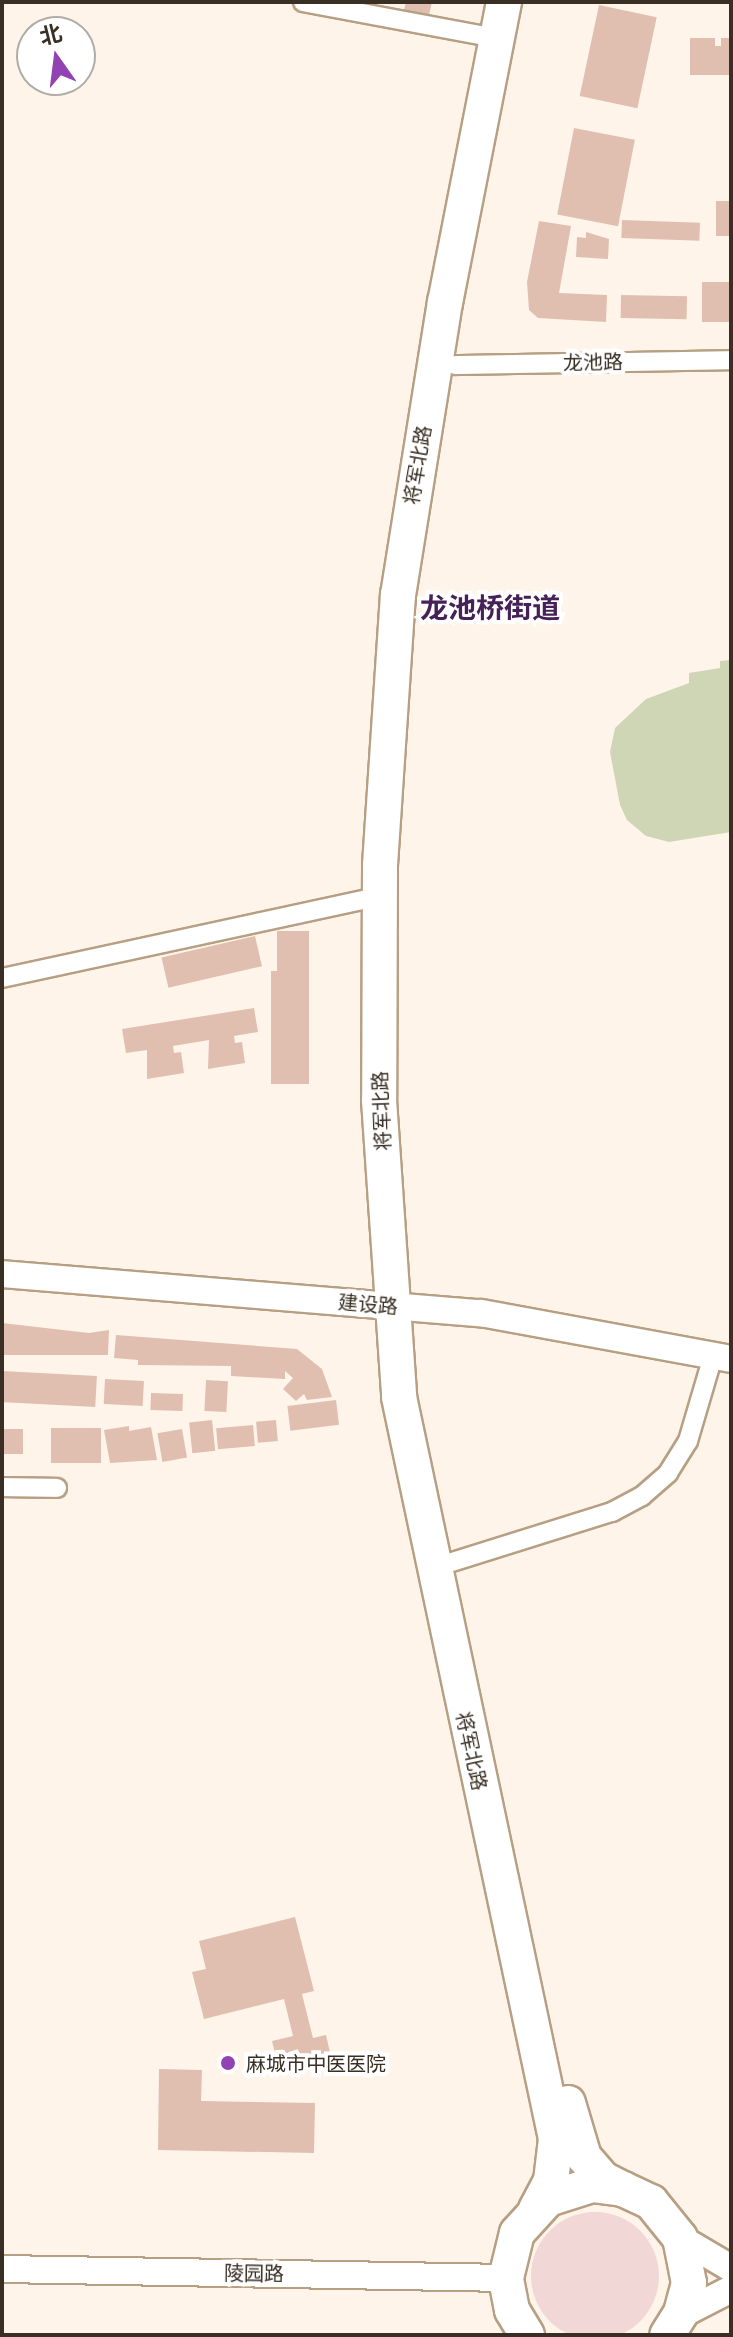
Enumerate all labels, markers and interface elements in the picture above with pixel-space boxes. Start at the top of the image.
north arrow [16,16,96,96]
text: 北 [37,19,64,50]
street label: 龙池路 [563,349,623,375]
street label: 将军北路 [398,424,436,506]
district label: 龙池桥街道 [420,591,560,625]
street label: 将军北路 [368,1071,394,1151]
street label: 建设路 [337,1289,399,1319]
street label: 将军北路 [452,1709,492,1793]
place label: 麻城市中医医院 [246,2051,386,2075]
marker: 麻城市中医医院 [217,2052,239,2074]
street label: 陵园路 [224,2260,284,2286]

